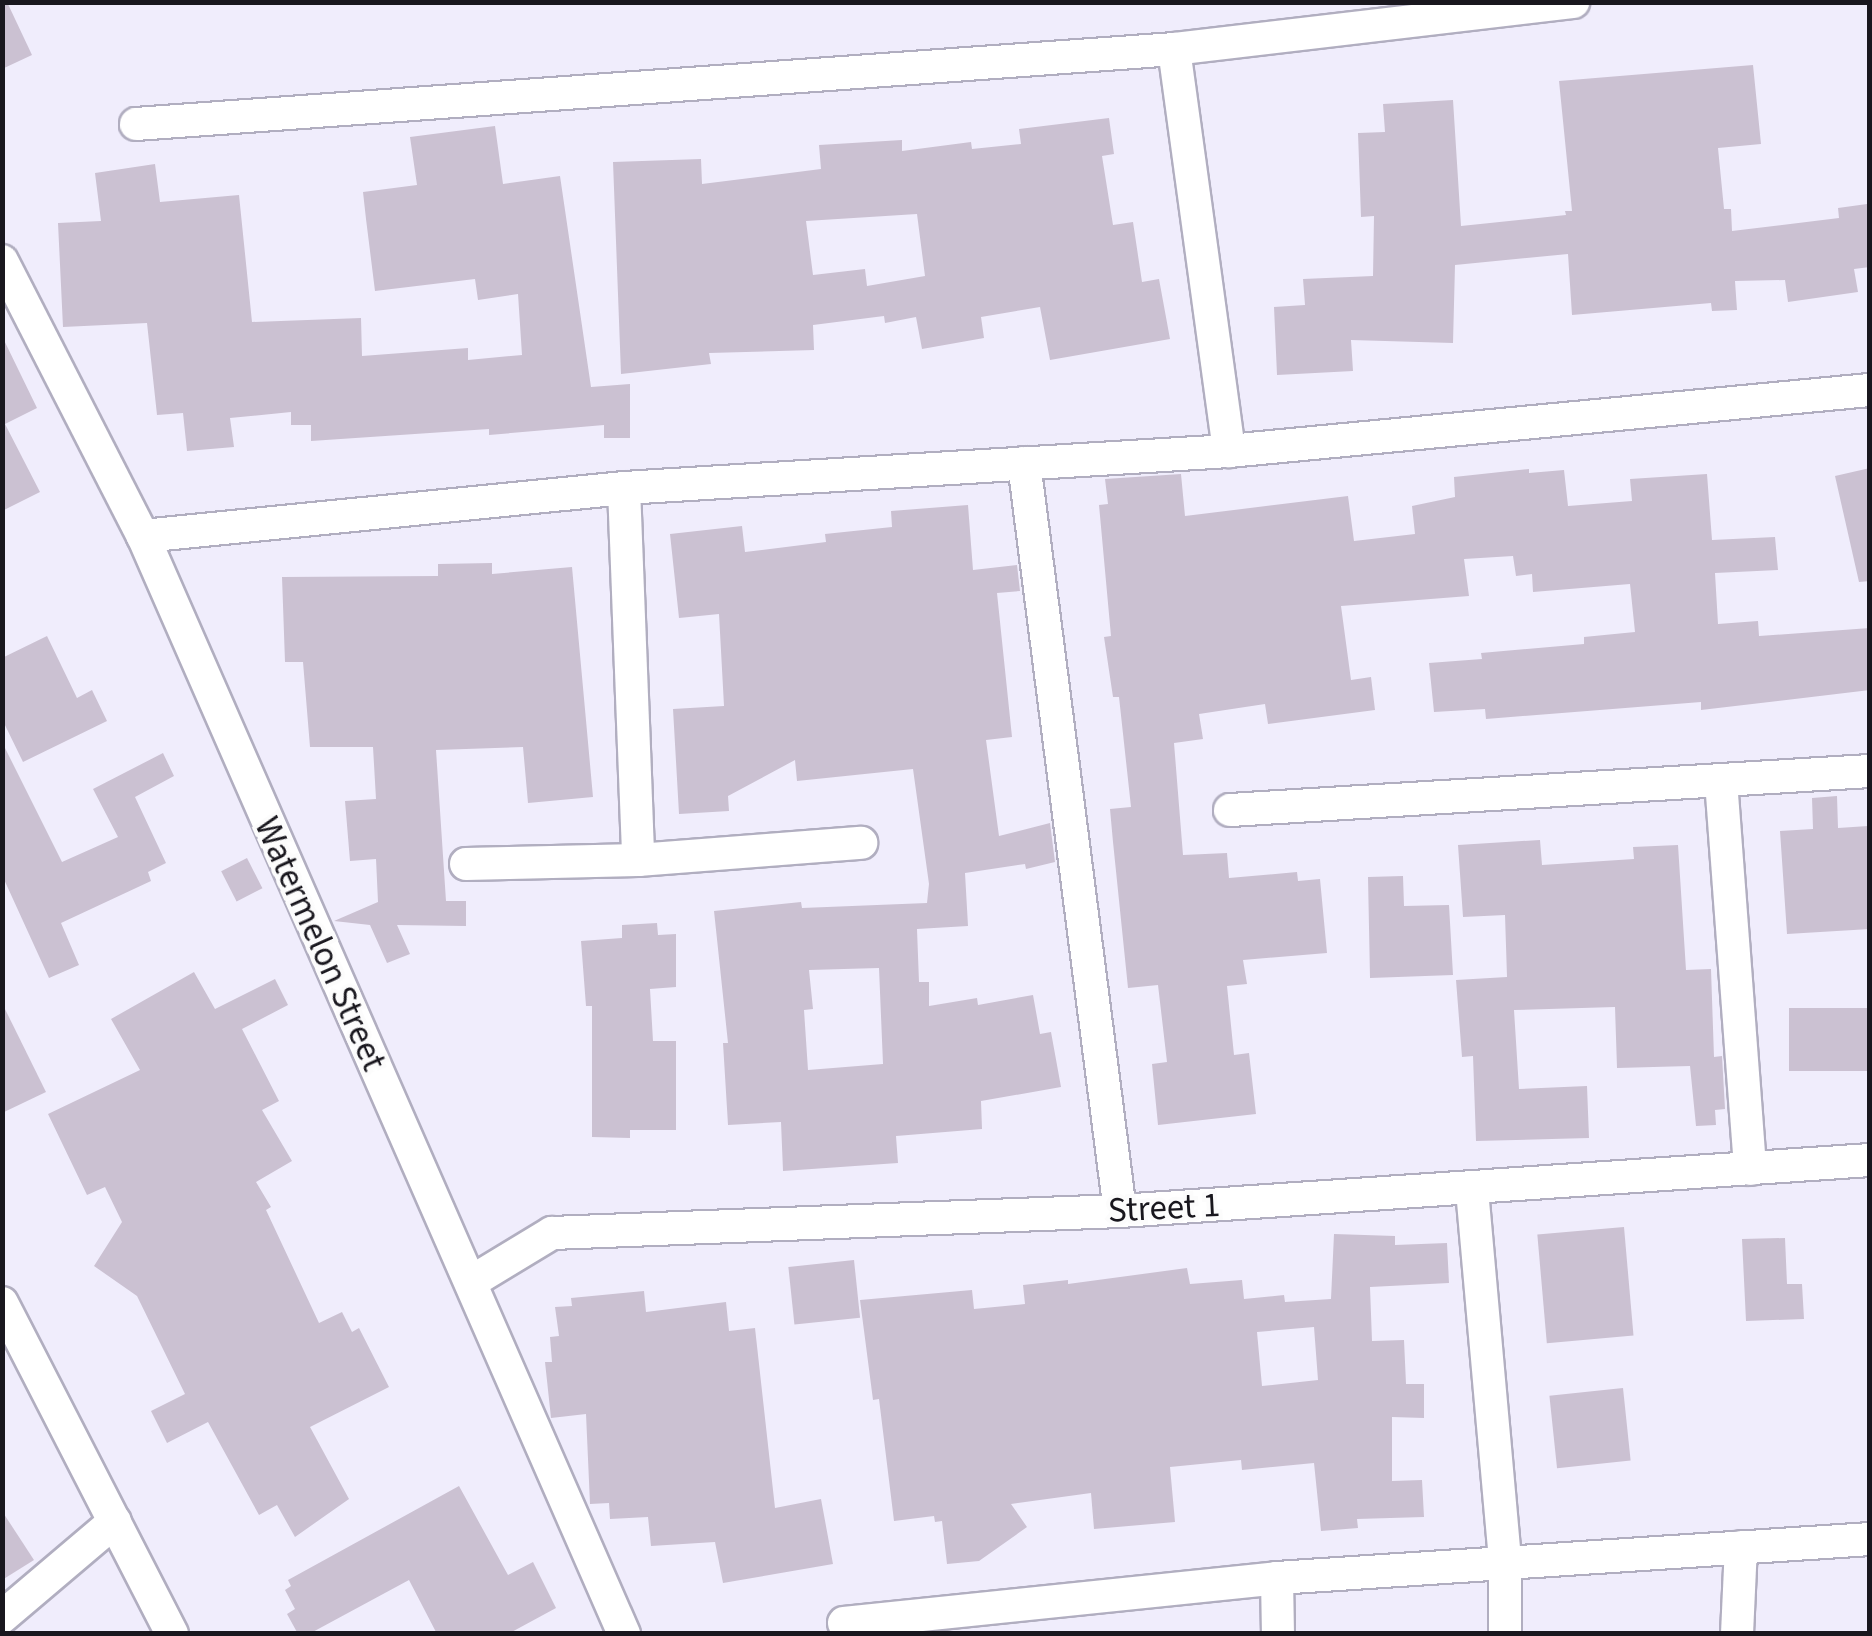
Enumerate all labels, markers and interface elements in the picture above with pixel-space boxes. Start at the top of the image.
street label: Watermelon Street [245,811,395,1077]
street label: Street 1 [1107,1184,1221,1232]

